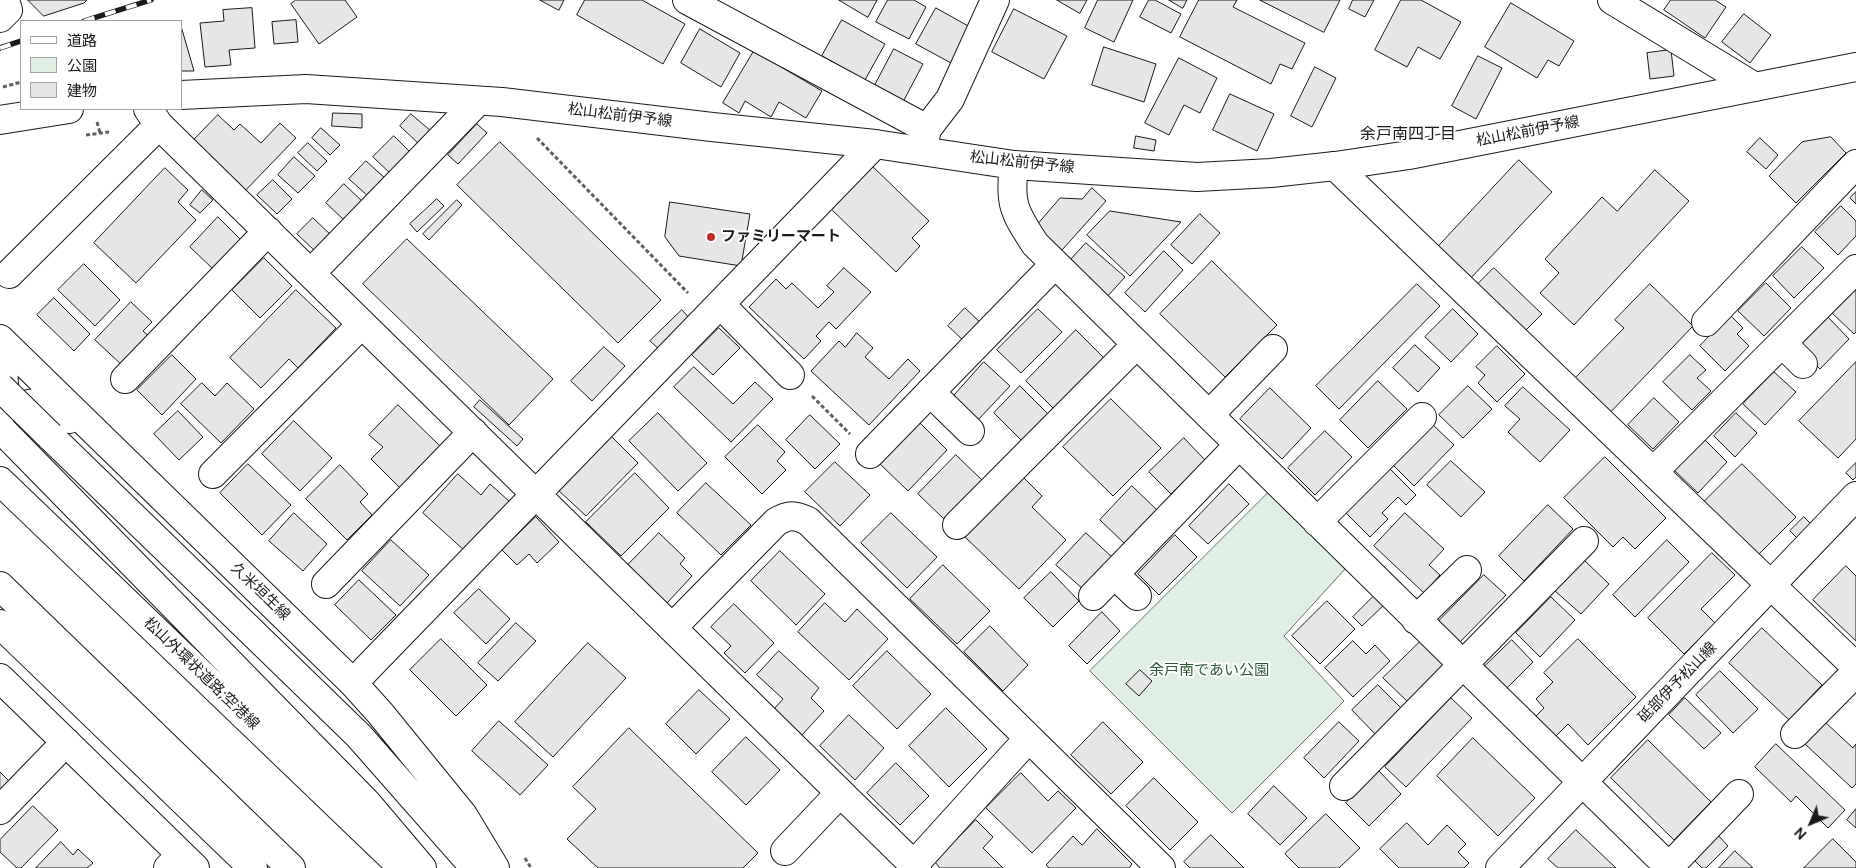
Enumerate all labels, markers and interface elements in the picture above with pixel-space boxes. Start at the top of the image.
legend [20,20,182,110]
text: 道路 [67,31,97,51]
text: 公園 [67,56,97,76]
text: 建物 [67,81,97,101]
street label: 松山松前伊予線 [567,101,673,131]
street label: 松山松前伊予線 [1475,113,1581,151]
district label: 余戸南四丁目 [1360,125,1456,145]
street label: 松山松前伊予線 [969,149,1075,177]
place label: ファミリーマート [721,228,841,246]
marker: ファミリーマート [705,231,717,243]
street label: 久米垣生線 [227,559,293,625]
street label: 松山外環状道路;空港線 [140,614,262,734]
street label: 砥部伊予松山線 [1635,639,1721,727]
park label: 余戸南であい公園 [1149,662,1269,680]
north arrow [1786,798,1836,848]
text: N [1790,824,1810,844]

